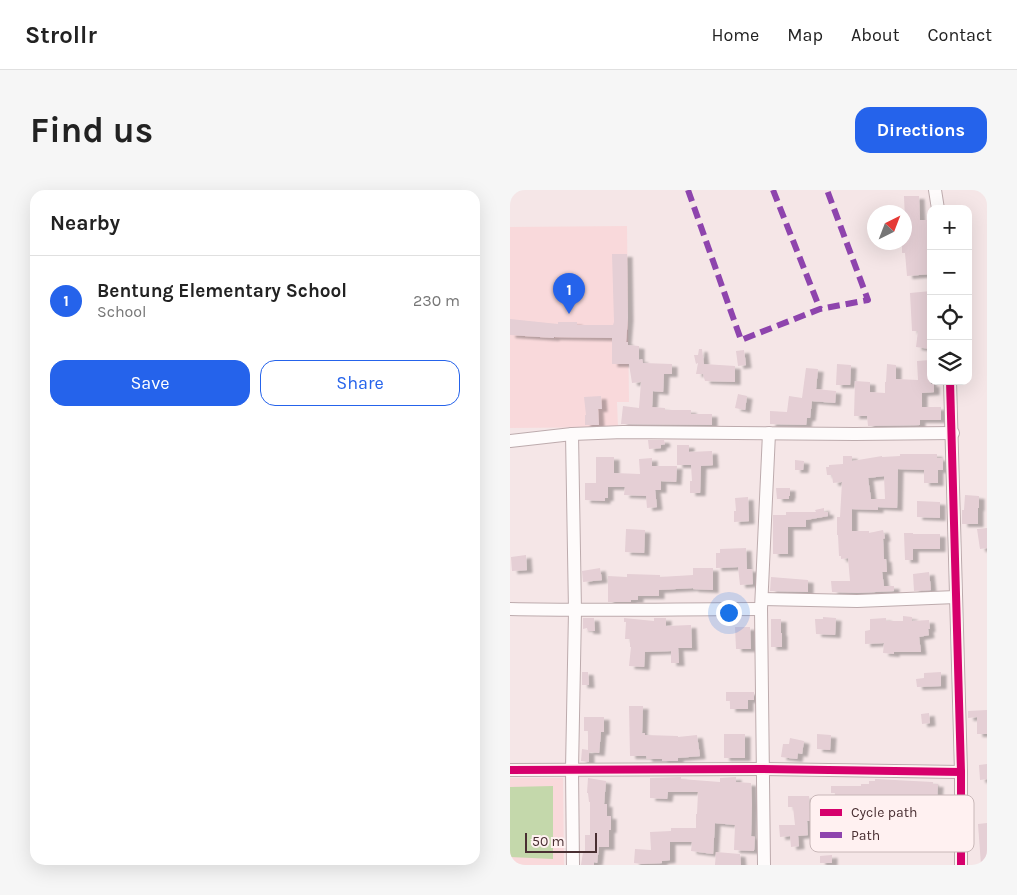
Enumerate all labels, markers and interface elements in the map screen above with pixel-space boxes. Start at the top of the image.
text: Strollr [25,21,97,49]
text: Home [711,24,759,46]
text: Map [787,24,823,46]
text: About [851,24,900,46]
text: Contact [928,24,992,46]
button: Directions [855,107,987,153]
text: Find us [30,110,153,151]
north arrow [867,205,912,250]
map controls [927,205,972,385]
button: + [927,205,972,250]
text: Nearby [50,211,120,235]
button: − [927,250,972,295]
pin: 1 [553,273,585,314]
text: Bentung Elementary School [97,280,347,302]
text: 1 [63,291,69,310]
text: 230 m [413,291,460,310]
button: locate [927,295,972,340]
text: School [97,302,147,321]
button: layers [927,340,972,385]
button: Save [50,360,250,406]
button: Share [260,360,460,406]
your location [716,600,742,626]
legend [810,795,974,852]
text: Cycle path [851,804,917,821]
text: Path [851,827,880,844]
scale bar [525,830,598,853]
text: 50 m [532,833,565,850]

